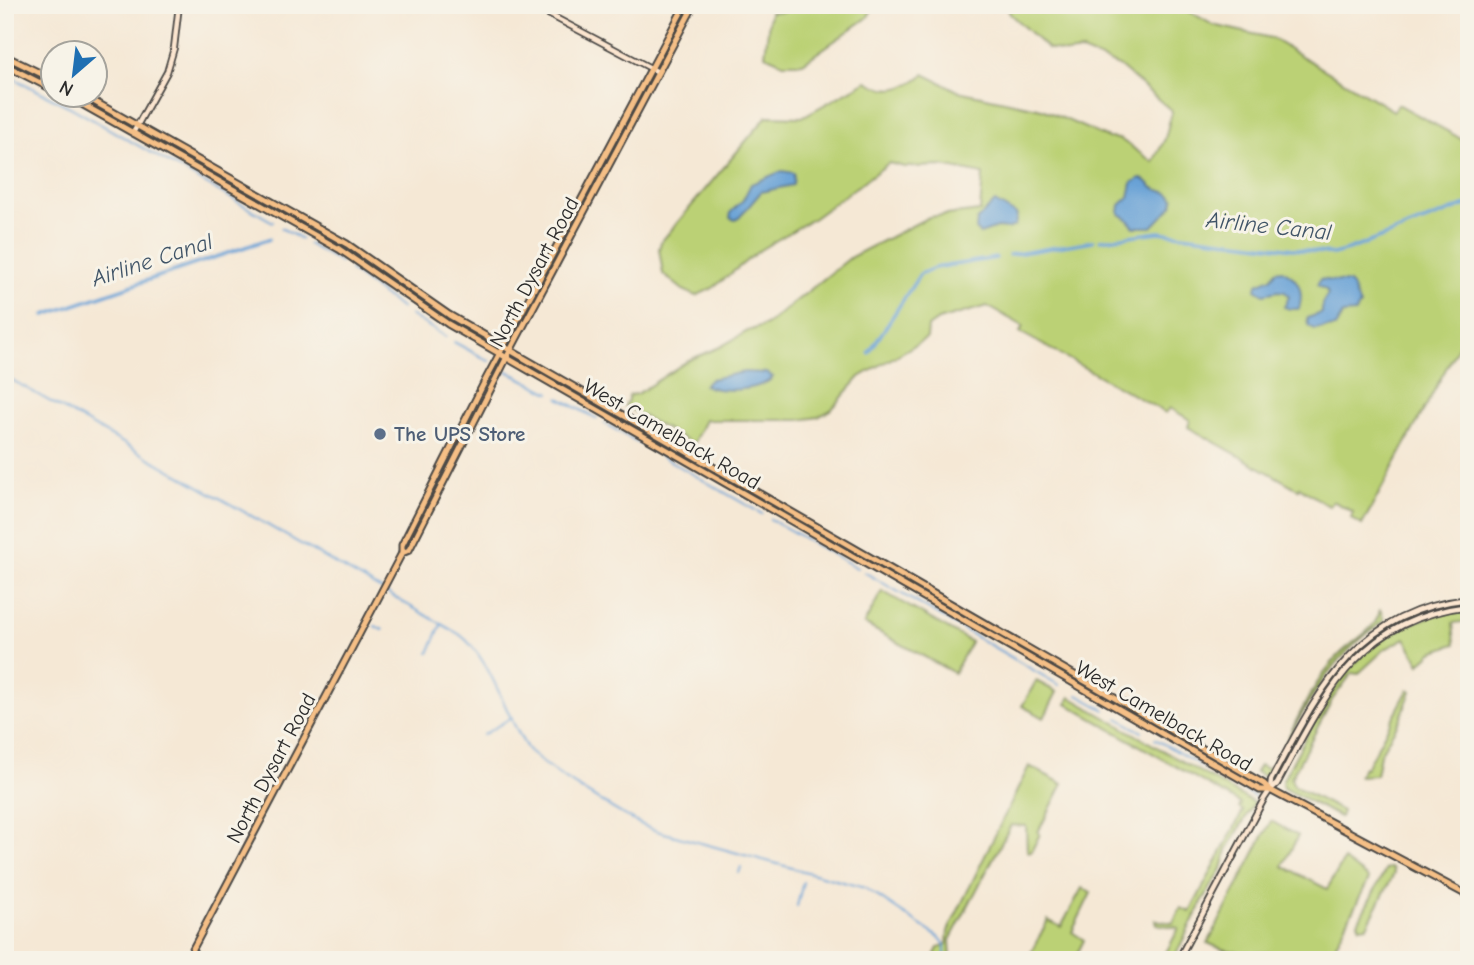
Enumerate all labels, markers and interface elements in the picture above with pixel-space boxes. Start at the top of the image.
north arrow [38,38,108,108]
text: N [56,76,77,101]
street label: North Dysart Road [484,193,584,351]
water label: Airline Canal [1204,206,1334,246]
water label: Airline Canal [87,227,217,293]
street label: West Camelback Road [579,374,765,494]
place label: The UPS Store [394,422,525,446]
marker: The UPS Store [372,426,388,442]
street label: West Camelback Road [1071,656,1257,776]
street label: North Dysart Road [221,689,321,847]

